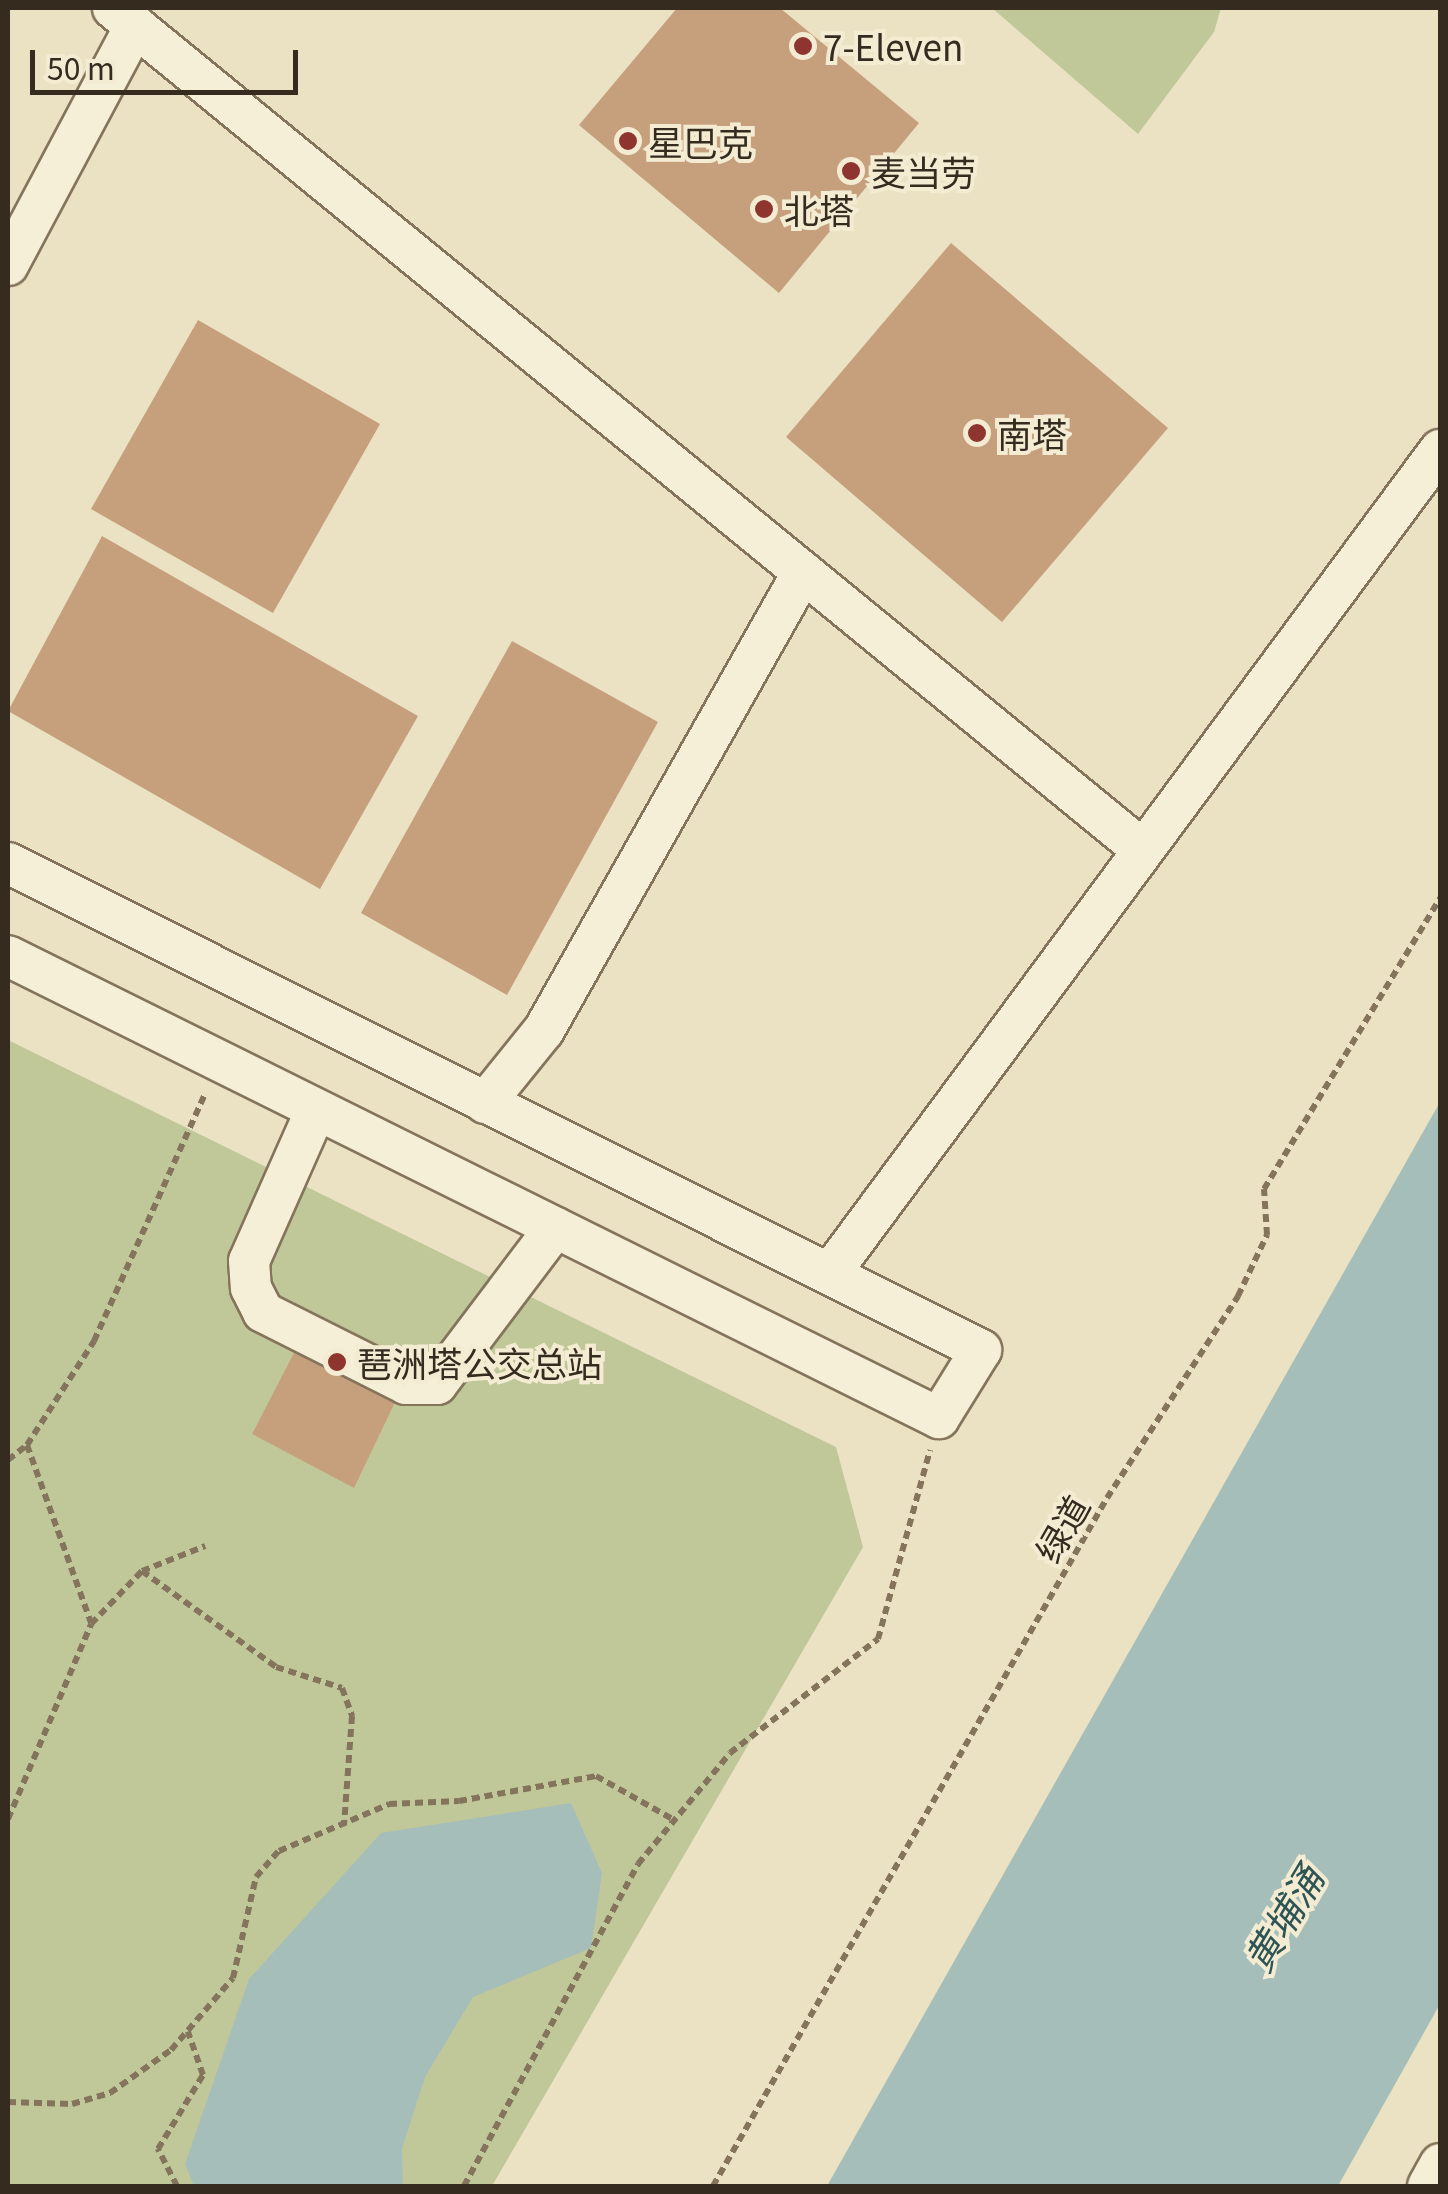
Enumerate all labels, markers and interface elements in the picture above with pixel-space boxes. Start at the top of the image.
place label: 7-Eleven [823,25,963,67]
scale bar [35,30,302,92]
marker: 7-Eleven [792,35,814,57]
text: 50 m [47,45,115,89]
place label: 星巴克 [648,120,753,162]
marker: 星巴克 [617,130,639,152]
place label: 麦当劳 [871,150,976,192]
marker: 麦当劳 [840,160,862,182]
place label: 北塔 [784,188,854,230]
marker: 北塔 [753,198,775,220]
place label: 南塔 [997,412,1067,454]
marker: 南塔 [966,422,988,444]
place label: 琶洲塔公交总站 [357,1341,602,1383]
marker: 琶洲塔公交总站 [326,1351,348,1373]
street label: 绿道 [1025,1487,1097,1569]
water label: 黄埔涌 [1233,1857,1331,1979]

